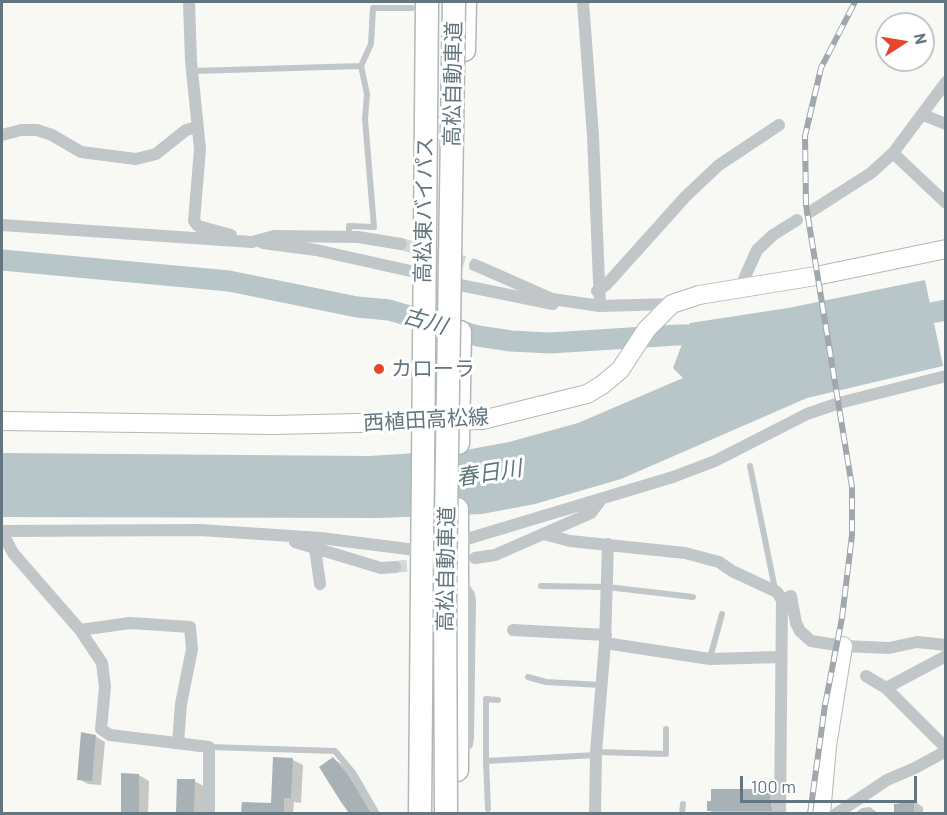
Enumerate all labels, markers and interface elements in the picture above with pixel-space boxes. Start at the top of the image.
north arrow [875,12,935,72]
street label: 高松自動車道 [439,21,467,147]
text: N [911,31,932,46]
street label: 高松東バイパス [410,136,438,284]
water label: 古川 [400,302,450,340]
place label: カローラ [391,356,475,382]
marker: カローラ [372,362,386,376]
street label: 西植田高松線 [362,404,490,436]
water label: 春日川 [454,455,524,491]
street label: 高松自動車道 [432,506,460,632]
scale bar [743,764,920,802]
text: 100 m [751,775,796,797]

